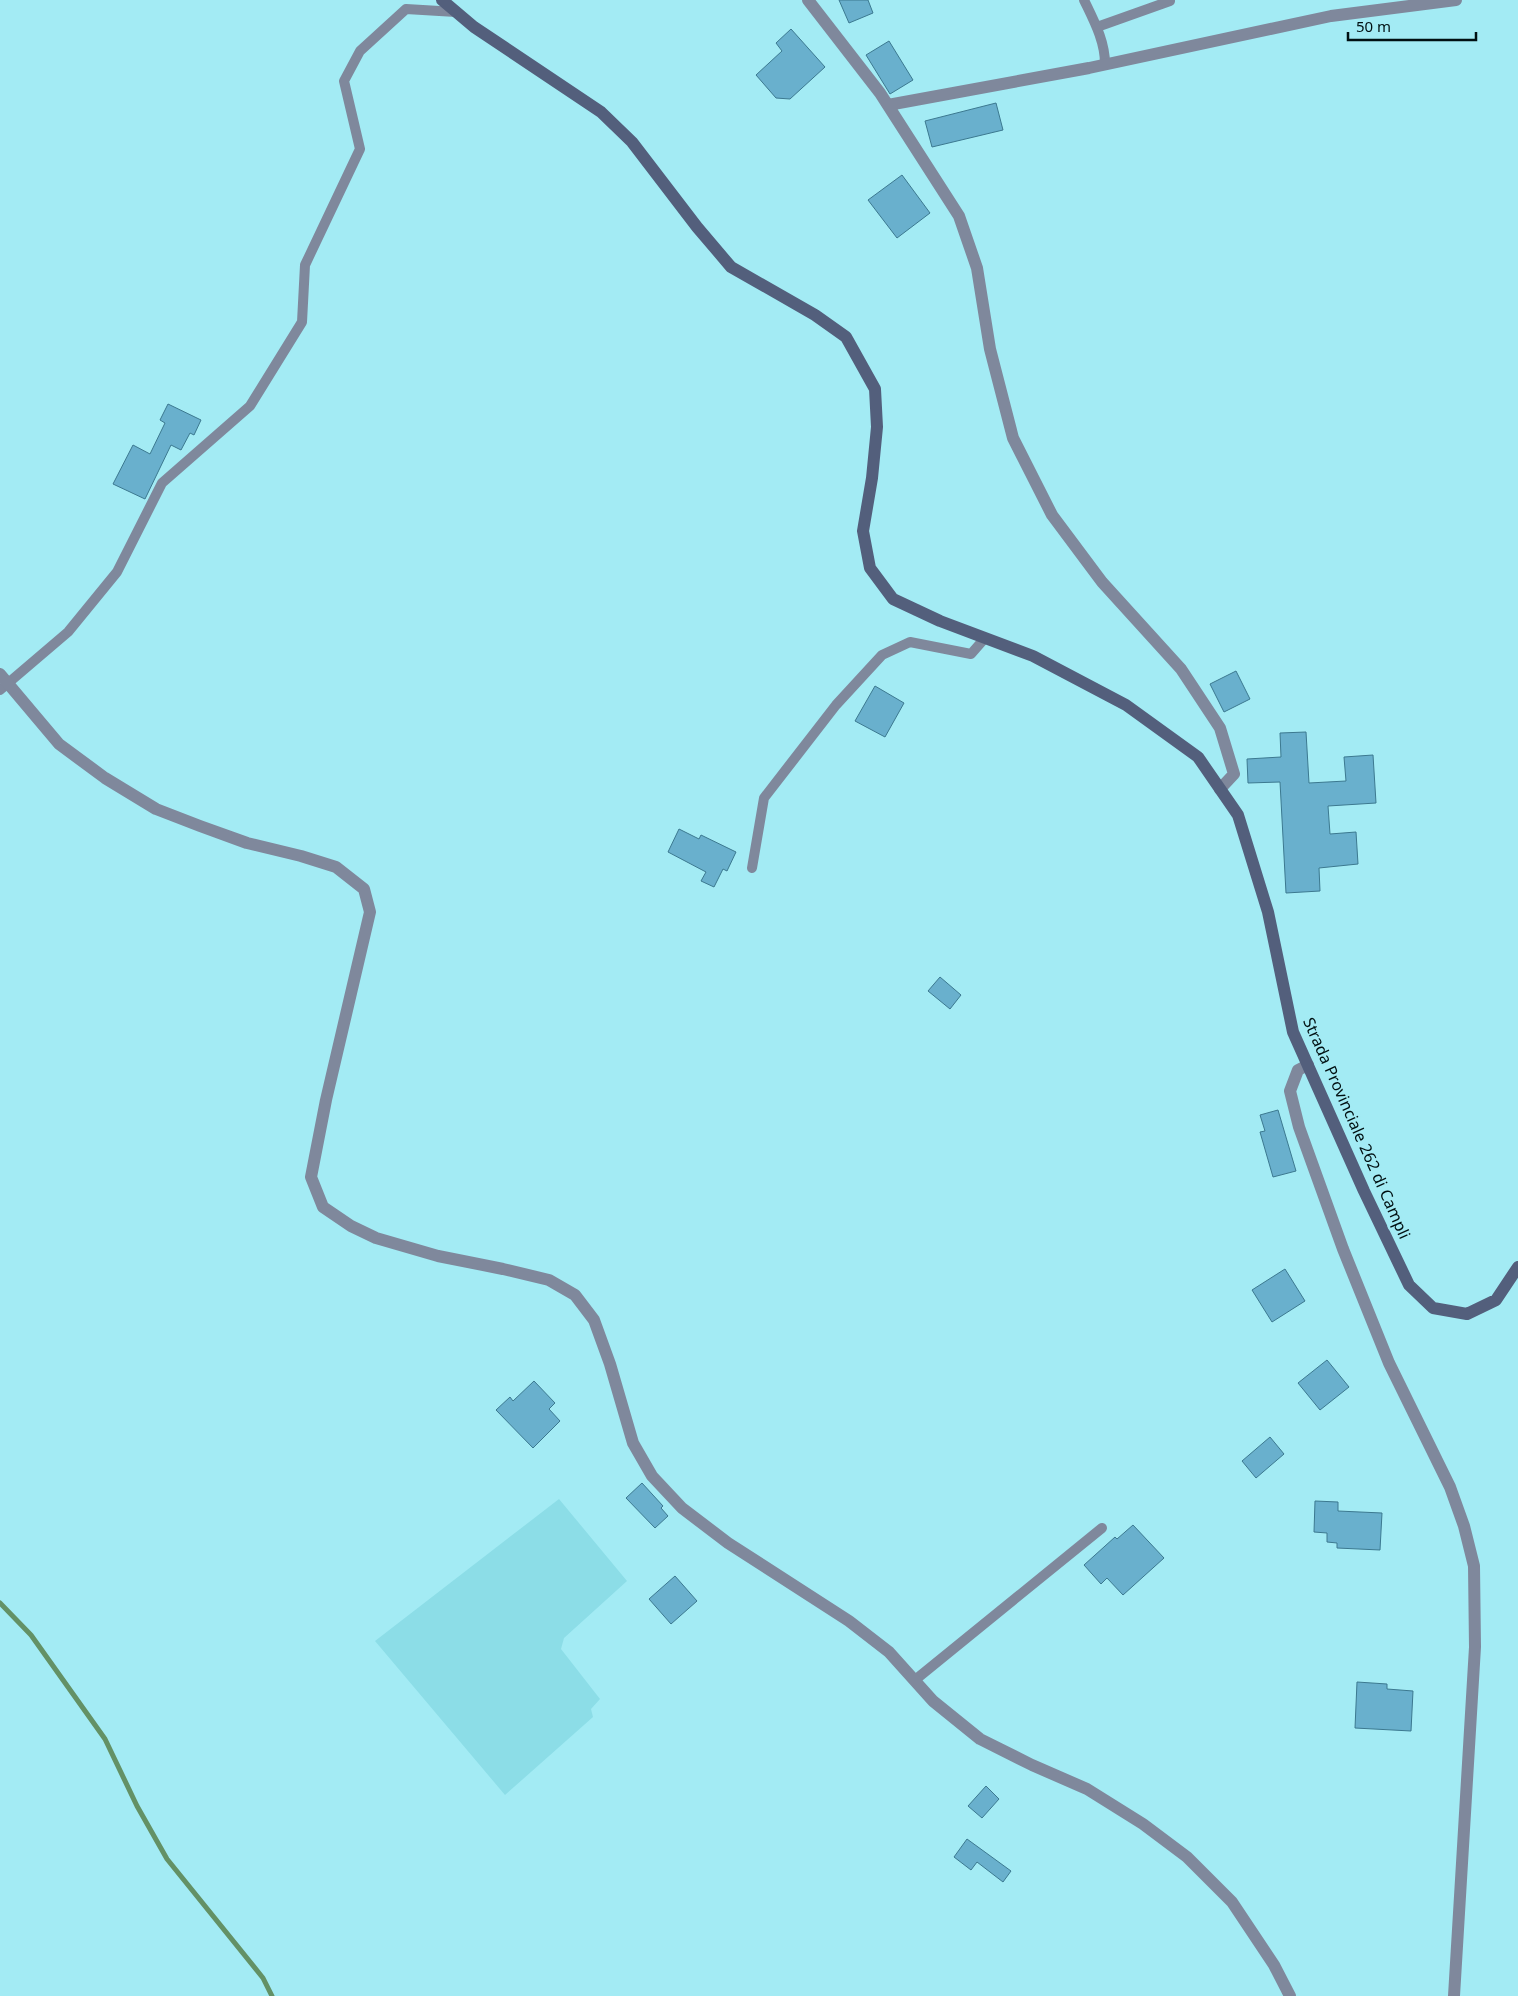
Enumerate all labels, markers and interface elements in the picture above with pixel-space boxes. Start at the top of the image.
scale bar [1348,10,1476,42]
text: 50 m [1356,16,1391,36]
street label: Strada Provinciale 262 di Campli [1298,1014,1416,1242]

